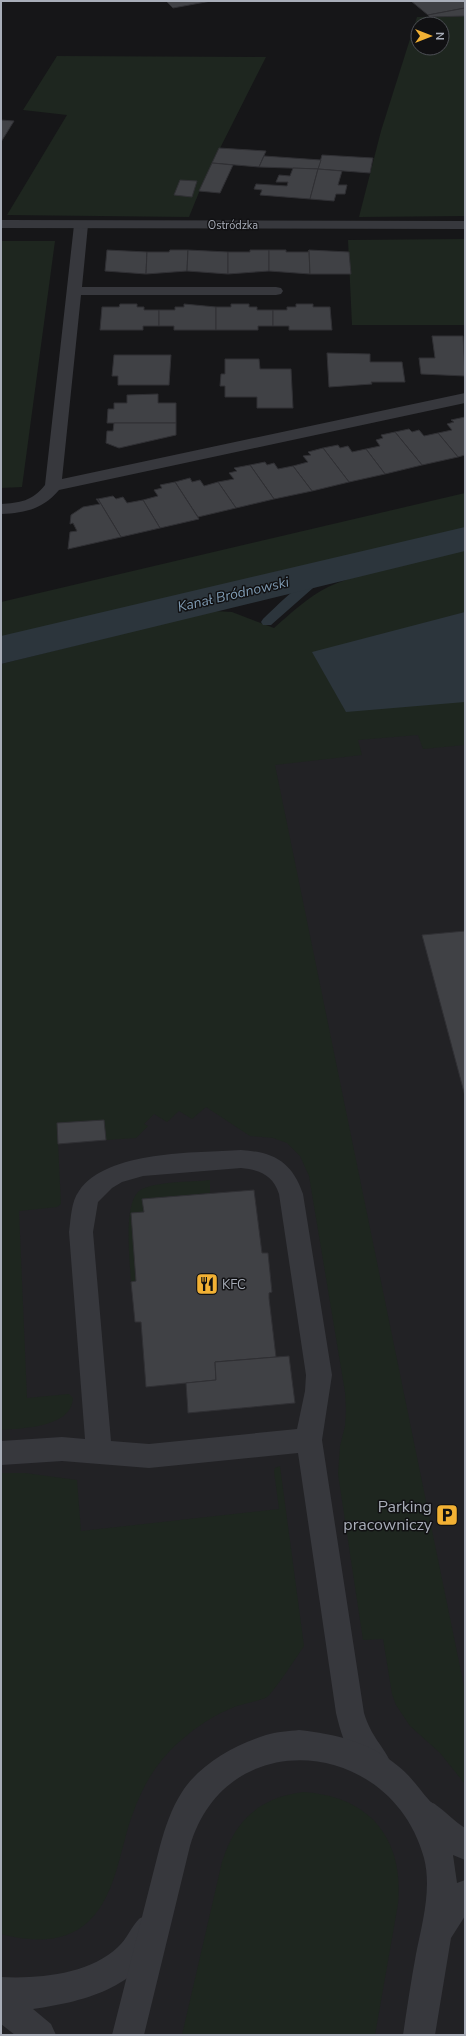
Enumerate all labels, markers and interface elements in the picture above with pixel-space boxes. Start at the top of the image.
north arrow [410,16,450,56]
text: N [432,32,447,40]
street label: Ostródzka [208,218,258,233]
water label: Kanał Bródnowski [175,572,291,617]
restaurant icon: KFC [194,1271,220,1297]
place label: KFC [222,1276,246,1294]
place label: Parking pracowniczy [343,1496,433,1536]
parking icon: Parking pracowniczy [434,1502,460,1528]

